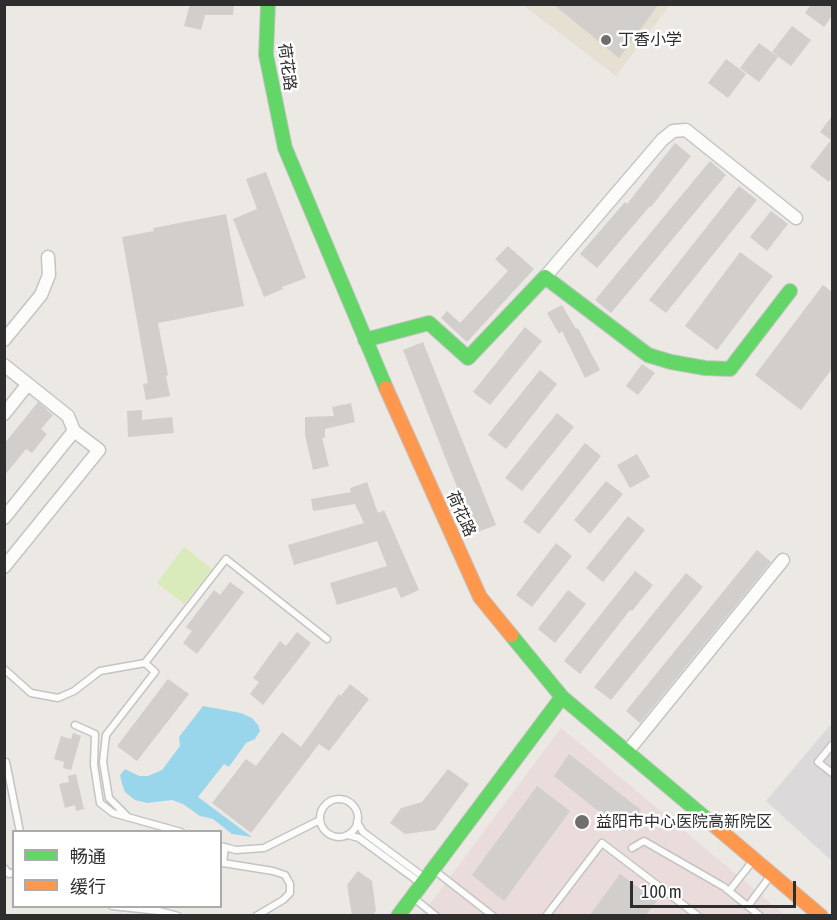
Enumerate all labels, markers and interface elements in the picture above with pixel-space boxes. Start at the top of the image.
place label: 丁香小学 [618,30,682,50]
marker: 丁香小学 [599,33,613,47]
street label: 荷花路 [274,42,300,92]
street label: 荷花路 [442,488,480,540]
place label: 益阳市中心医院高新院区 [596,812,772,832]
marker: 益阳市中心医院高新院区 [573,813,591,831]
legend [12,830,222,908]
text: 畅通 [70,846,106,867]
scale bar [633,869,800,907]
text: 缓行 [70,876,106,897]
text: 100 m [641,881,682,902]

